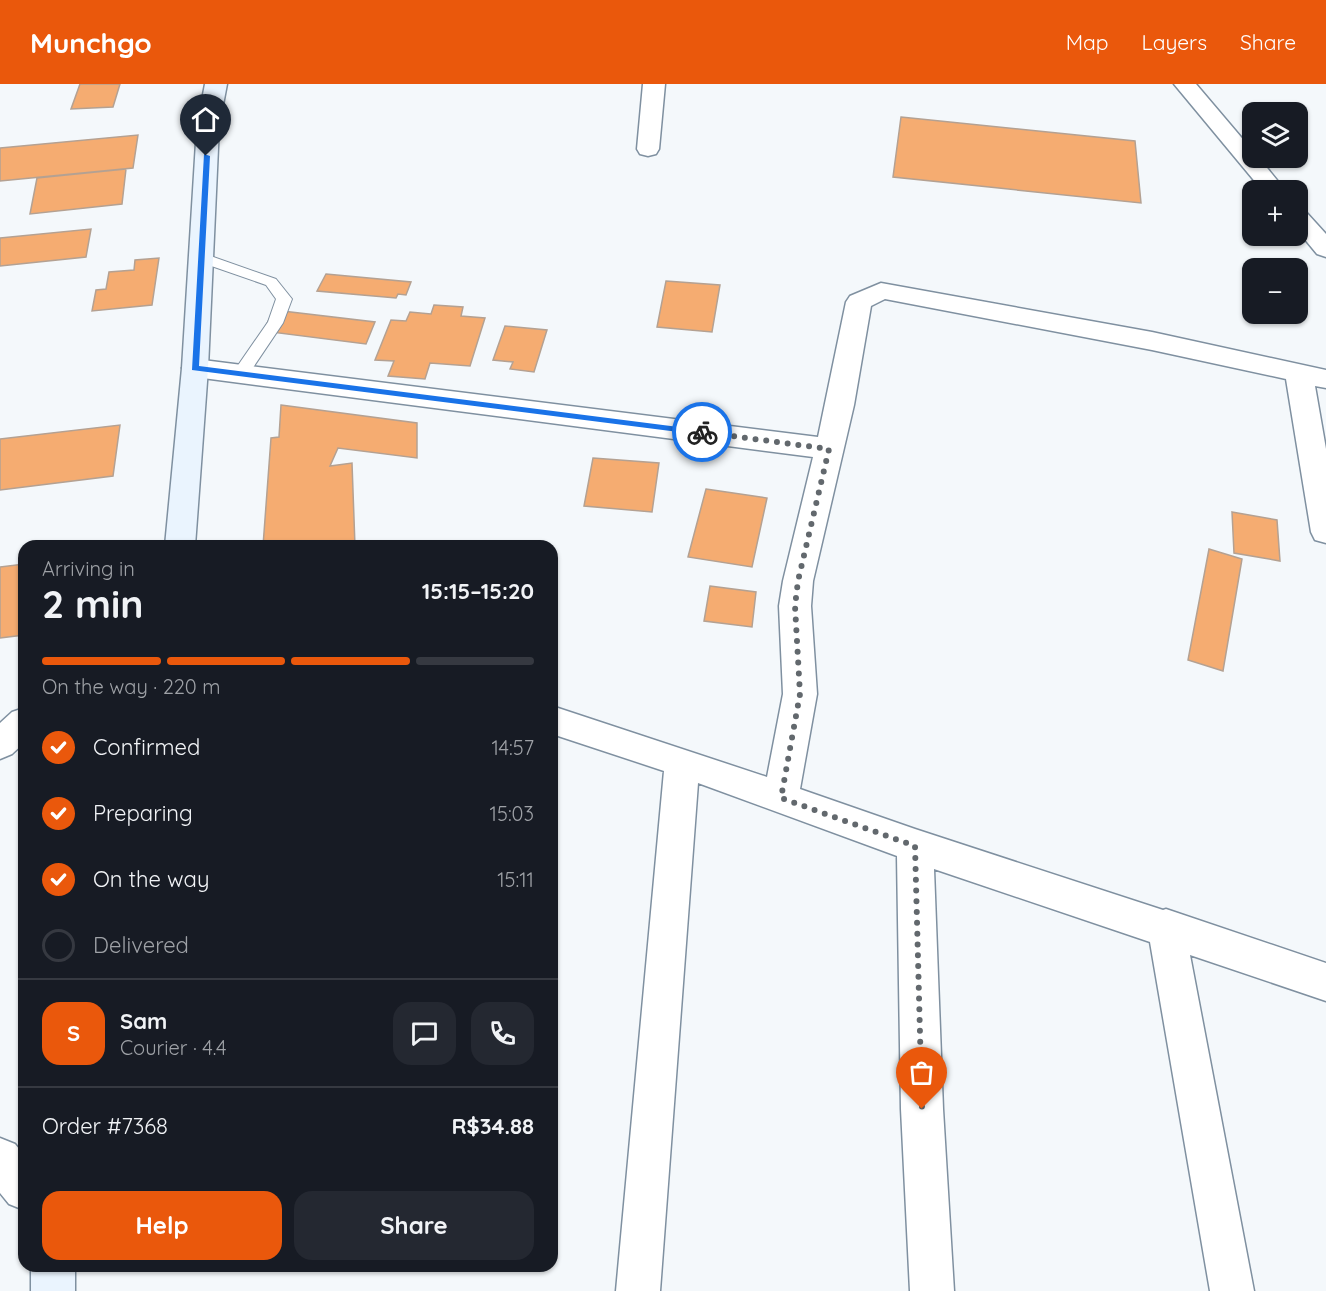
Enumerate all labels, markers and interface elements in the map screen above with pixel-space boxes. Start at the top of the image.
text: Munchgo [30,25,152,60]
text: Map [1066,29,1109,55]
text: Layers [1142,29,1207,55]
text: Share [1240,29,1296,55]
pin [180,94,231,156]
map controls [1242,102,1308,324]
button: layers [1242,102,1308,168]
icon: home [189,103,222,136]
button: + [1242,180,1308,246]
button: − [1242,258,1308,324]
courier [672,402,732,462]
icon: bike [686,416,719,449]
text: Arriving in [42,556,135,581]
text: 15:15–15:20 [422,577,534,605]
text: 2 min [42,579,144,628]
text: On the way · 220 m [42,674,220,699]
icon: check [42,731,75,764]
text: Confirmed [93,733,200,761]
text: 14:57 [491,735,534,760]
icon: check [42,797,75,830]
text: Preparing [93,799,193,827]
text: 15:03 [490,801,534,826]
icon: check [42,863,75,896]
text: On the way [93,865,209,893]
text: 15:11 [497,867,534,892]
text: Delivered [93,931,189,959]
button: chat [393,1002,456,1065]
button: phone [471,1002,534,1065]
text: Sam [120,1007,167,1035]
text: S [67,1019,80,1047]
text: Courier · 4.4 [120,1035,226,1060]
pin [896,1047,947,1109]
icon: bag [905,1056,938,1089]
text: Order #7368 [42,1112,168,1140]
text: R$34.88 [451,1112,534,1140]
button: Help [42,1191,282,1260]
button: Share [294,1191,534,1260]

